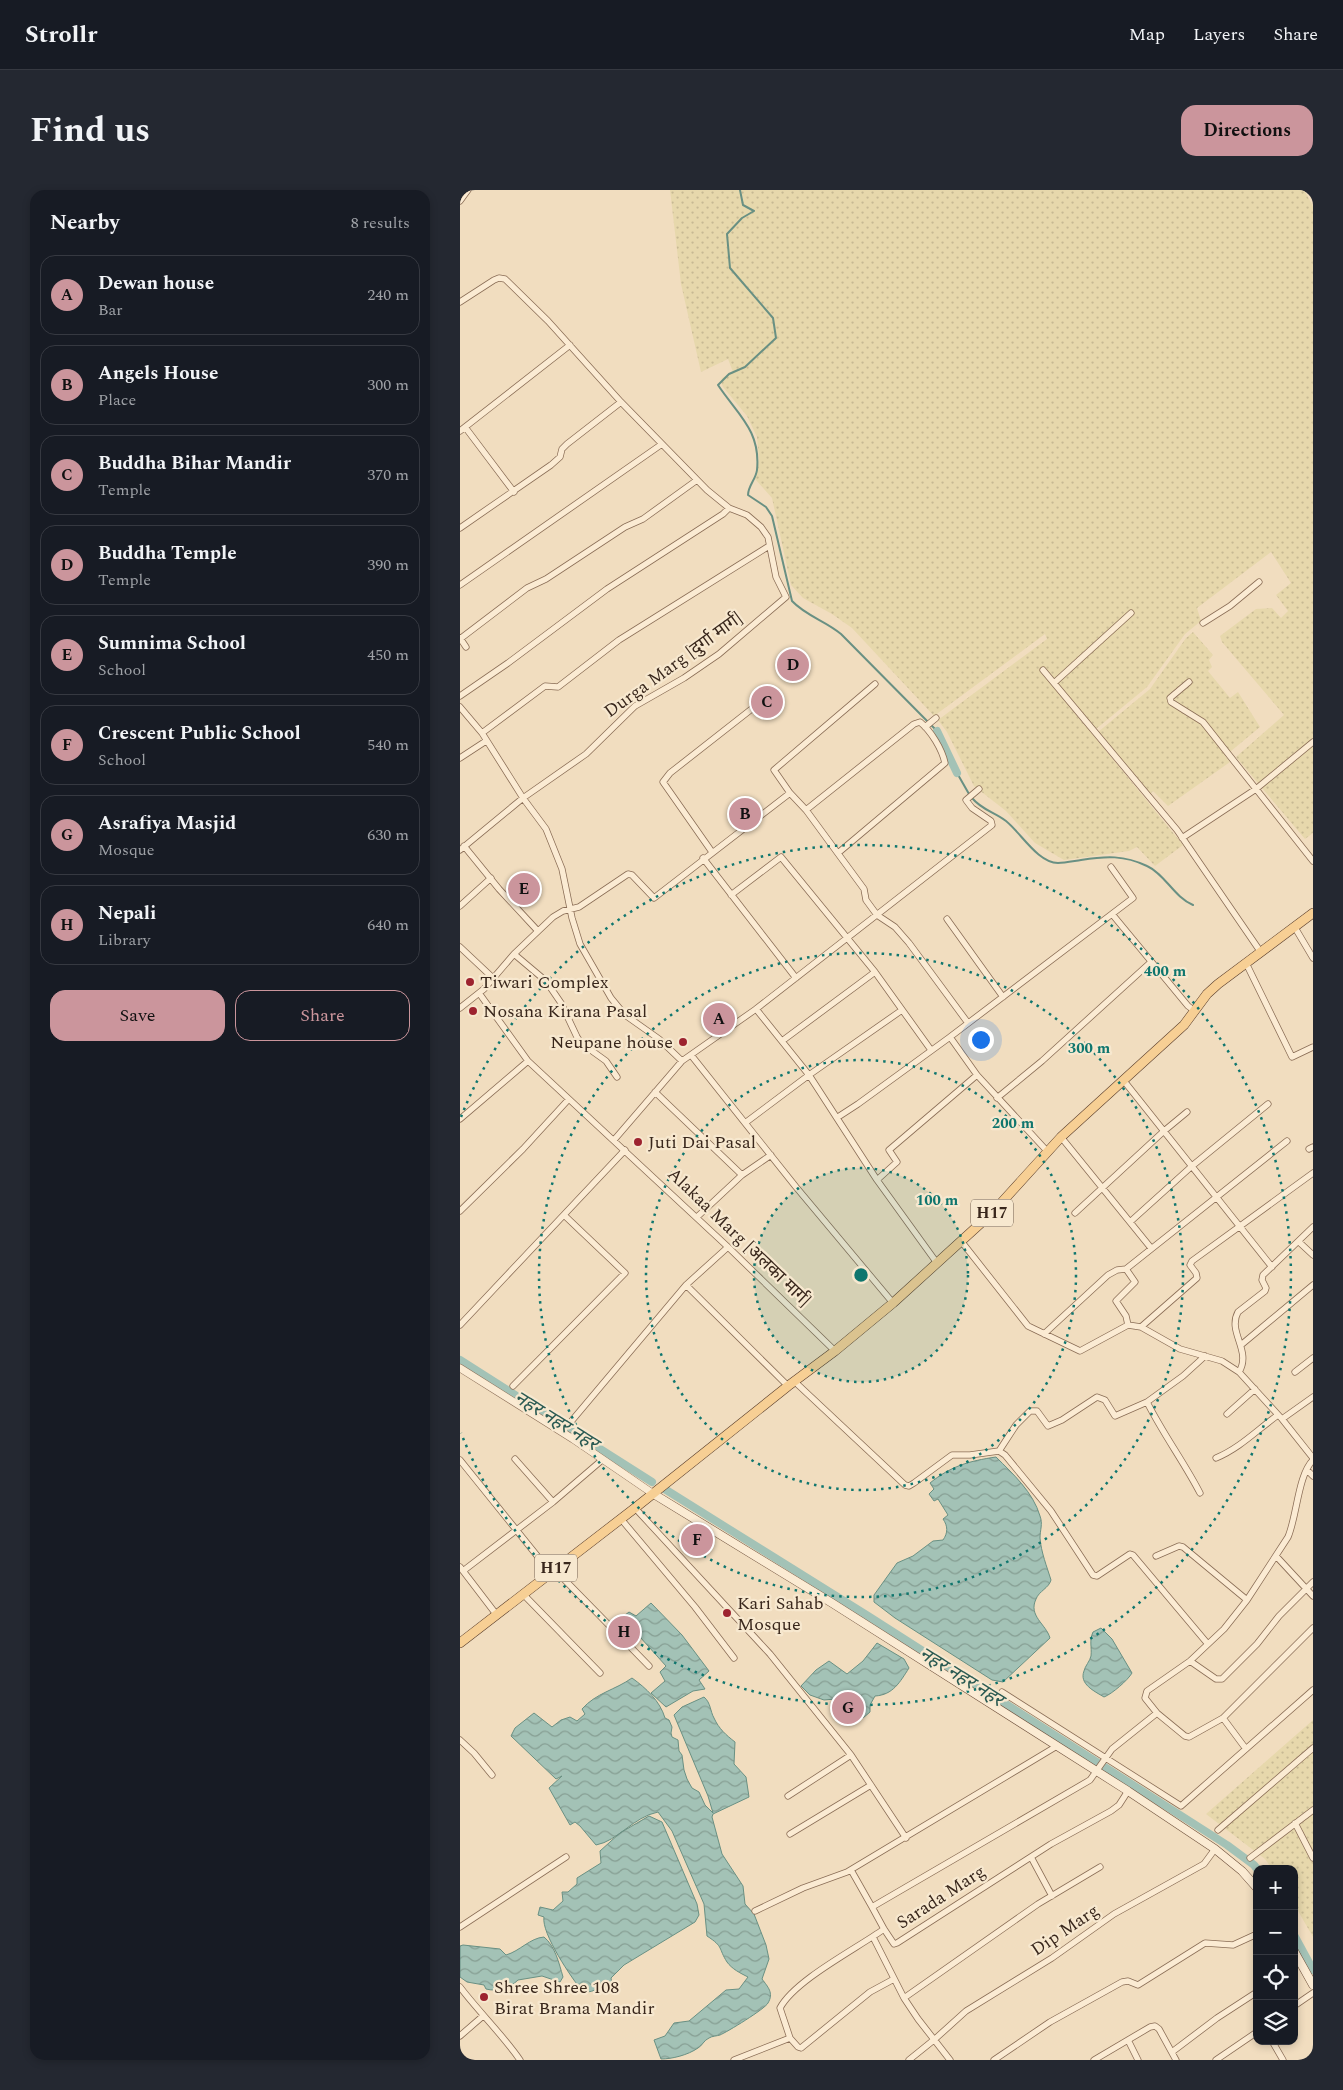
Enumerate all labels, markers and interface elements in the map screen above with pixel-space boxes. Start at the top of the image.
text: Strollr [25,17,97,53]
text: Map [1129,21,1165,48]
text: Layers [1193,21,1245,48]
text: Share [1273,21,1318,48]
text: Find us [30,104,150,157]
button: Directions [1181,105,1313,156]
text: Nearby [50,207,120,239]
text: 8 results [351,211,410,235]
text: Dewan house [98,269,214,298]
text: A [61,283,73,307]
text: 240 m [367,283,409,307]
text: Bar [98,298,123,322]
text: Angels House [98,359,219,388]
text: B [61,373,73,397]
text: 300 m [367,373,409,397]
text: Place [98,388,136,412]
text: Buddha Bihar Mandir [98,449,291,478]
text: C [61,463,73,487]
text: 370 m [367,463,409,487]
text: Temple [98,478,151,502]
text: Buddha Temple [98,539,237,568]
text: D [61,553,73,577]
text: 390 m [367,553,409,577]
text: Temple [98,568,151,592]
street label: Durga Marg [दुर्गा मार्ग] [598,606,748,724]
text: Sumnima School [98,629,246,658]
text: E [62,643,72,667]
text: 450 m [367,643,409,667]
pin: D [777,646,809,684]
text: School [98,658,146,682]
pin: C [751,683,783,721]
text: Crescent Public School [98,719,301,748]
text: F [62,733,72,757]
text: 540 m [367,733,409,757]
text: School [98,748,146,772]
pin: B [729,795,761,833]
text: Asrafiya Masjid [98,809,236,838]
text: G [61,823,73,847]
text: 630 m [367,823,409,847]
text: Mosque [98,838,155,862]
pin: E [508,870,540,908]
text: Nepali [98,899,156,928]
text: H [60,913,74,937]
text: 640 m [367,913,409,937]
text: Library [98,928,150,952]
text: 400 m [1144,960,1187,983]
place label: Tiwari Complex [480,969,609,996]
marker: Tiwari Complex [464,976,476,988]
button: Save [50,990,225,1041]
button: Share [235,990,410,1041]
place label: Nosana Kirana Pasal [483,998,647,1025]
pin: A [703,1000,735,1038]
marker: Nosana Kirana Pasal [467,1005,479,1017]
your location [968,1027,994,1053]
place label: Neupane house [550,1029,673,1056]
marker: Neupane house [677,1036,689,1048]
text: 300 m [1068,1037,1111,1060]
text: 200 m [992,1112,1035,1135]
place label: Juti Dai Pasal [648,1129,756,1156]
marker: Juti Dai Pasal [632,1136,644,1148]
street label: Alakaa Marg [अलका मार्ग] [661,1161,817,1313]
text: 100 m [916,1189,959,1212]
road number: H17 [971,1200,1013,1226]
centre of rings [852,1266,870,1284]
water label: नहर नहर नहर [508,1384,607,1461]
pin: F [681,1521,713,1559]
road number: H17 [535,1555,577,1582]
place label: Kari Sahab Mosque [737,1590,823,1638]
marker: Kari Sahab Mosque [721,1607,733,1619]
pin: H [608,1613,640,1651]
water label: नहर नहर नहर [913,1640,1012,1717]
pin: G [832,1689,864,1727]
street label: Sarada Marg [891,1858,991,1936]
map controls [1253,1865,1298,2045]
button: + [1253,1865,1298,1910]
street label: Dip Marg [1025,1897,1105,1963]
button: − [1253,1910,1298,1955]
button: locate [1253,1955,1298,2000]
place label: Shree Shree 108 Birat Brama Mandir [494,1974,655,2022]
marker: Shree Shree 108 Birat Brama Mandir [478,1991,490,2003]
button: layers [1253,2000,1298,2045]

